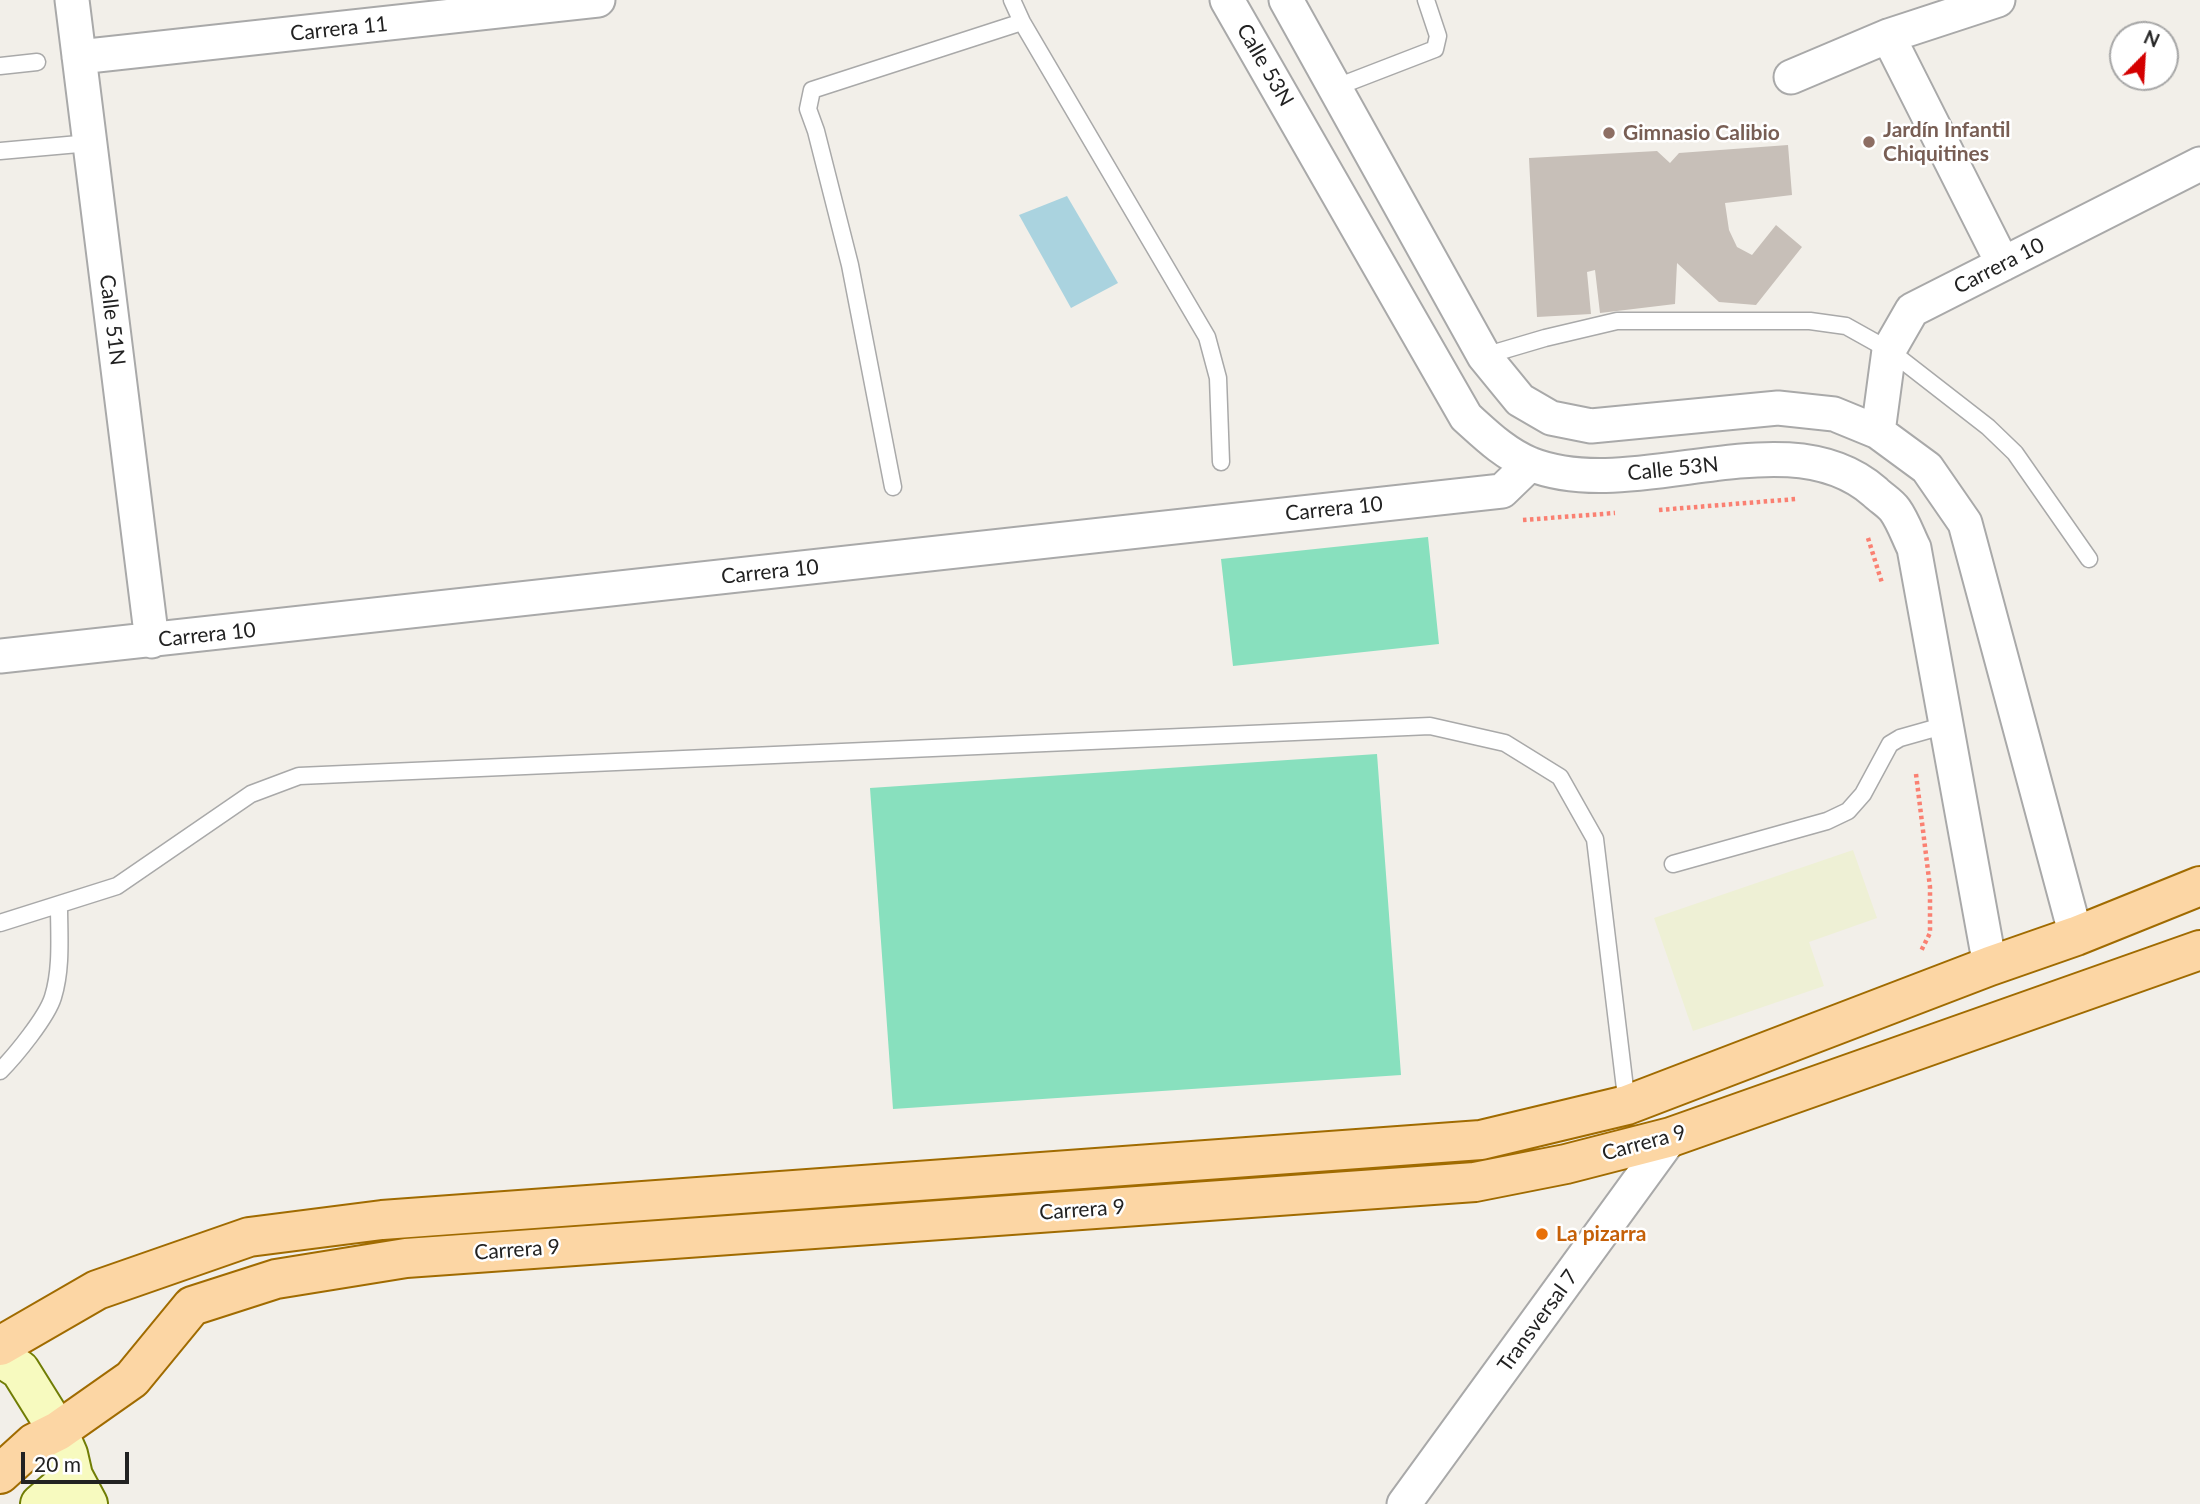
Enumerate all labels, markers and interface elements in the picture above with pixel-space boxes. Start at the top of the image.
street label: Carrera 11 [289,11,389,47]
street label: Calle 53N [1231,19,1299,111]
north arrow [2109,21,2179,91]
text: N [2141,25,2163,52]
place label: Jardín Infantil Chiquitines [1883,117,2010,167]
place label: Gimnasio Calibio [1623,120,1780,146]
marker: Gimnasio Calibio [1601,125,1617,141]
marker: Jardín Infantil Chiquitines [1861,134,1877,150]
street label: Carrera 10 [1950,233,2048,299]
street label: Calle 51N [94,273,130,367]
street label: Calle 53N [1626,452,1720,486]
street label: Carrera 10 [1284,491,1384,527]
street label: Carrera 10 [720,554,820,590]
street label: Carrera 10 [157,617,257,653]
street label: Carrera 9 [1599,1120,1689,1166]
street label: Carrera 9 [1038,1194,1126,1226]
place label: La pizarra [1556,1221,1646,1247]
marker: La pizarra [1534,1226,1550,1242]
street label: Carrera 9 [473,1234,561,1266]
street label: Transversal 7 [1493,1265,1583,1377]
scale bar [24,1438,133,1482]
text: 20 m [34,1451,81,1476]

